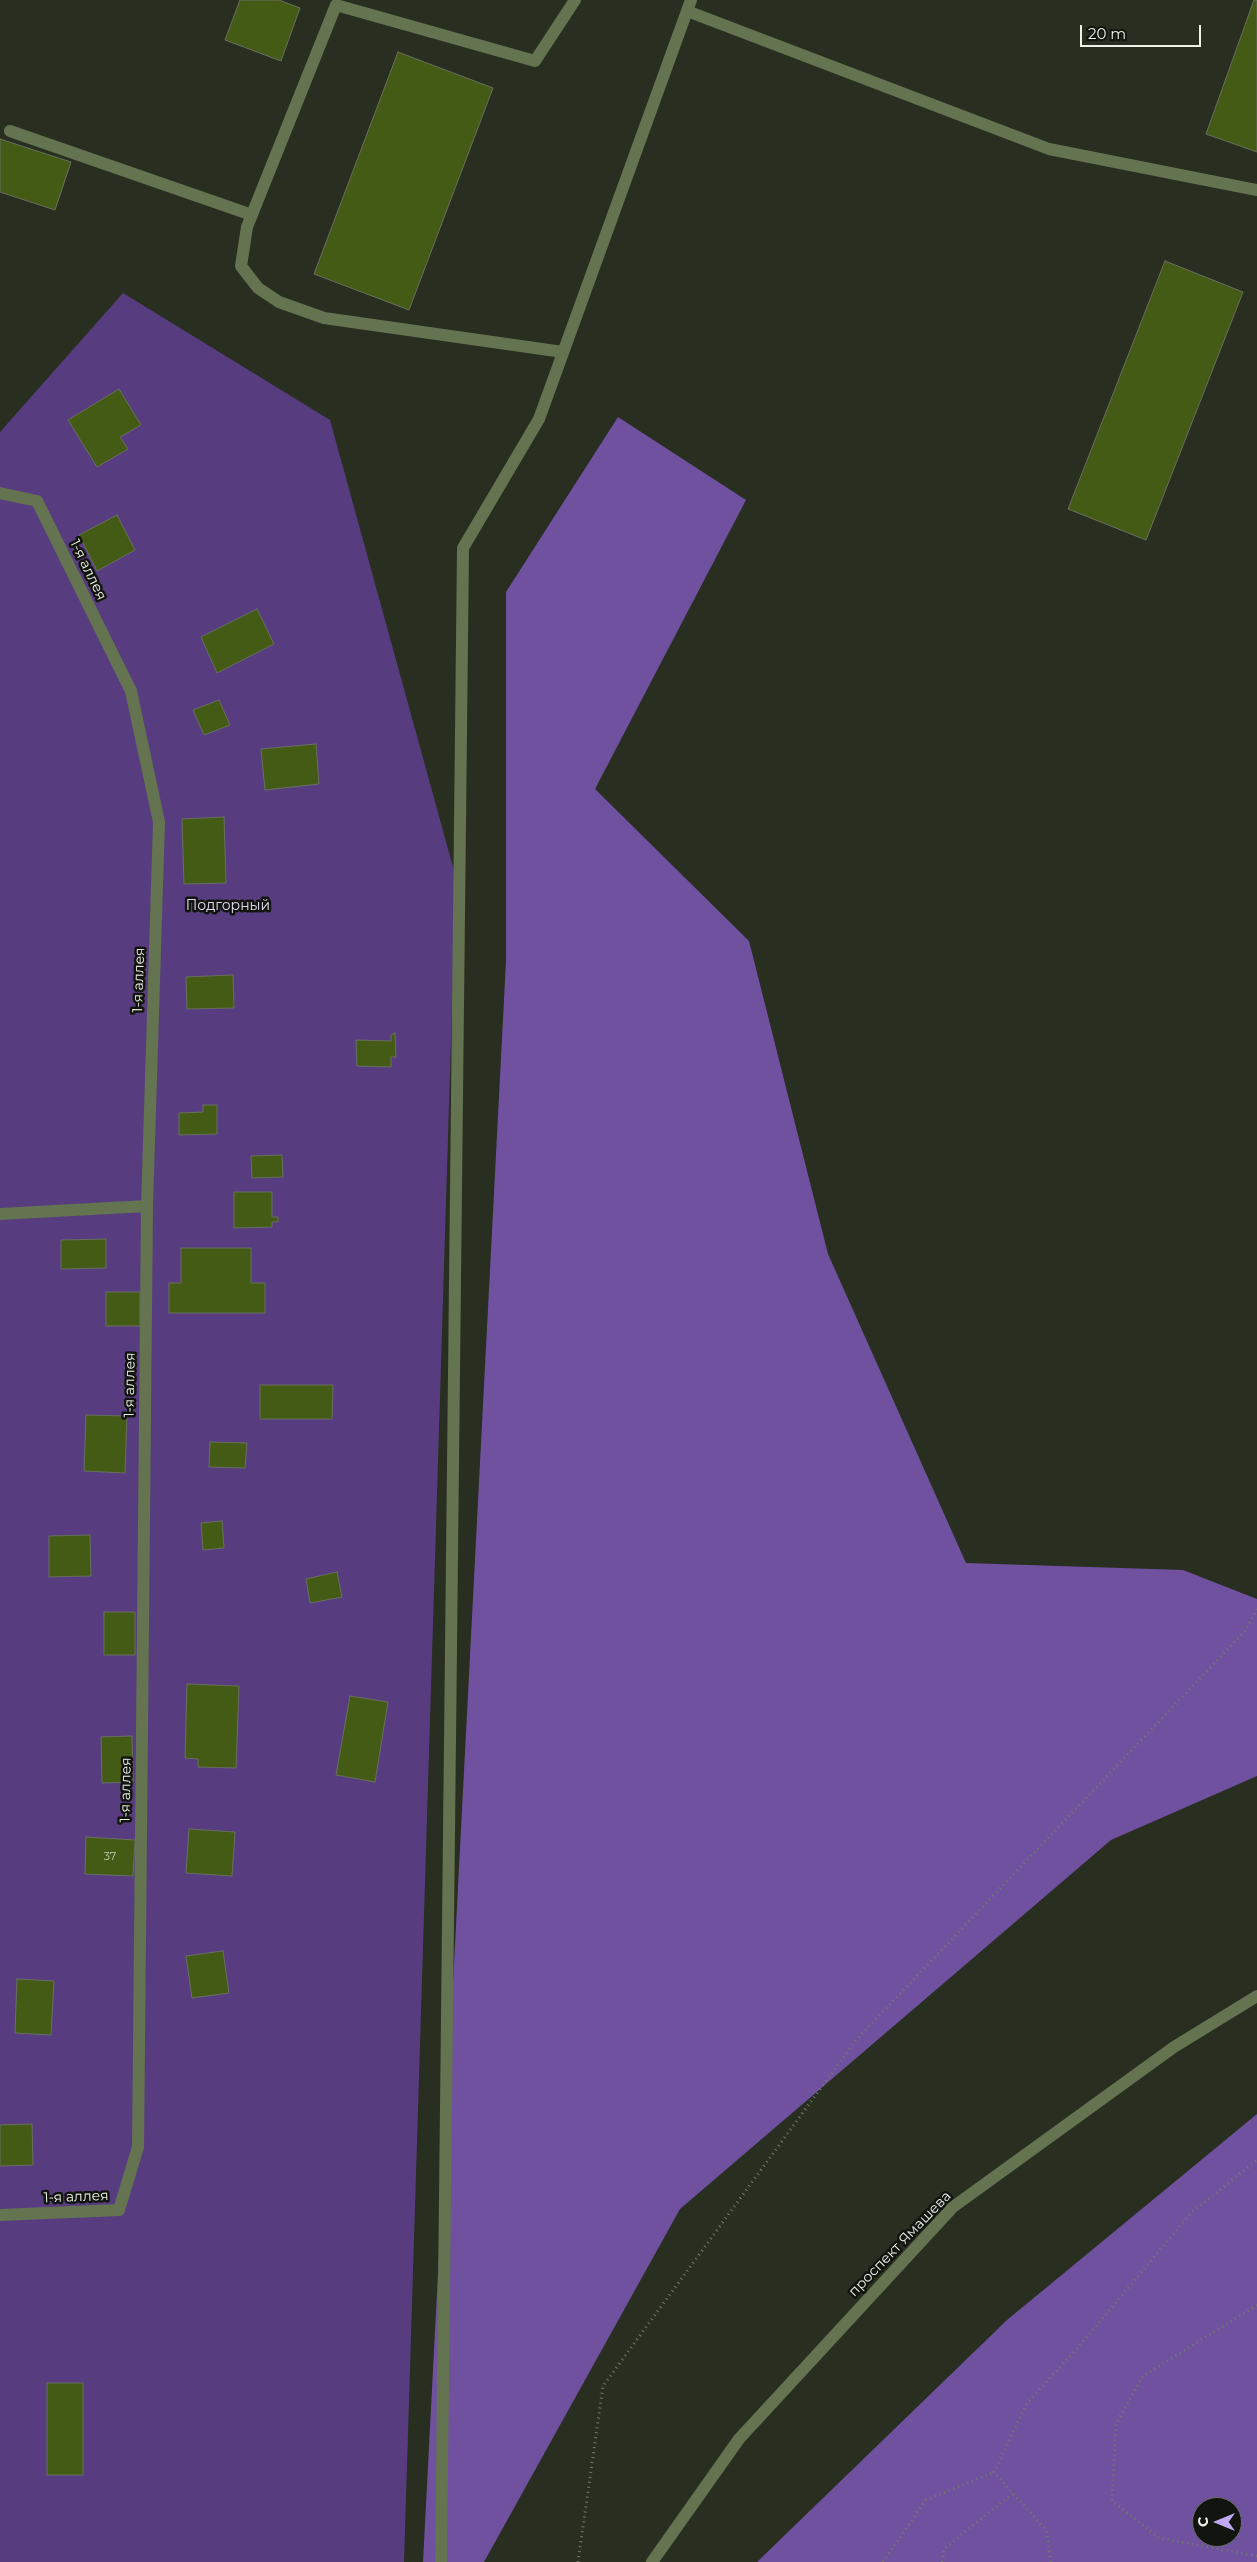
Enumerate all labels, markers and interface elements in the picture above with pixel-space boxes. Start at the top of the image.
scale bar [1082,15,1203,47]
text: 20 m [1088,24,1126,43]
street label: 1-я аллея [66,537,110,603]
park label: Подгорный [186,898,270,914]
street label: 1-я аллея [129,947,149,1013]
street label: 1-я аллея [121,1352,139,1418]
street label: 1-я аллея [117,1757,135,1823]
house number: 37 [104,1850,116,1864]
street label: 1-я аллея [43,2187,109,2207]
street label: проспект Ямашева [845,2188,955,2300]
north arrow [1192,2497,1242,2547]
text: С [1194,2517,1212,2527]

